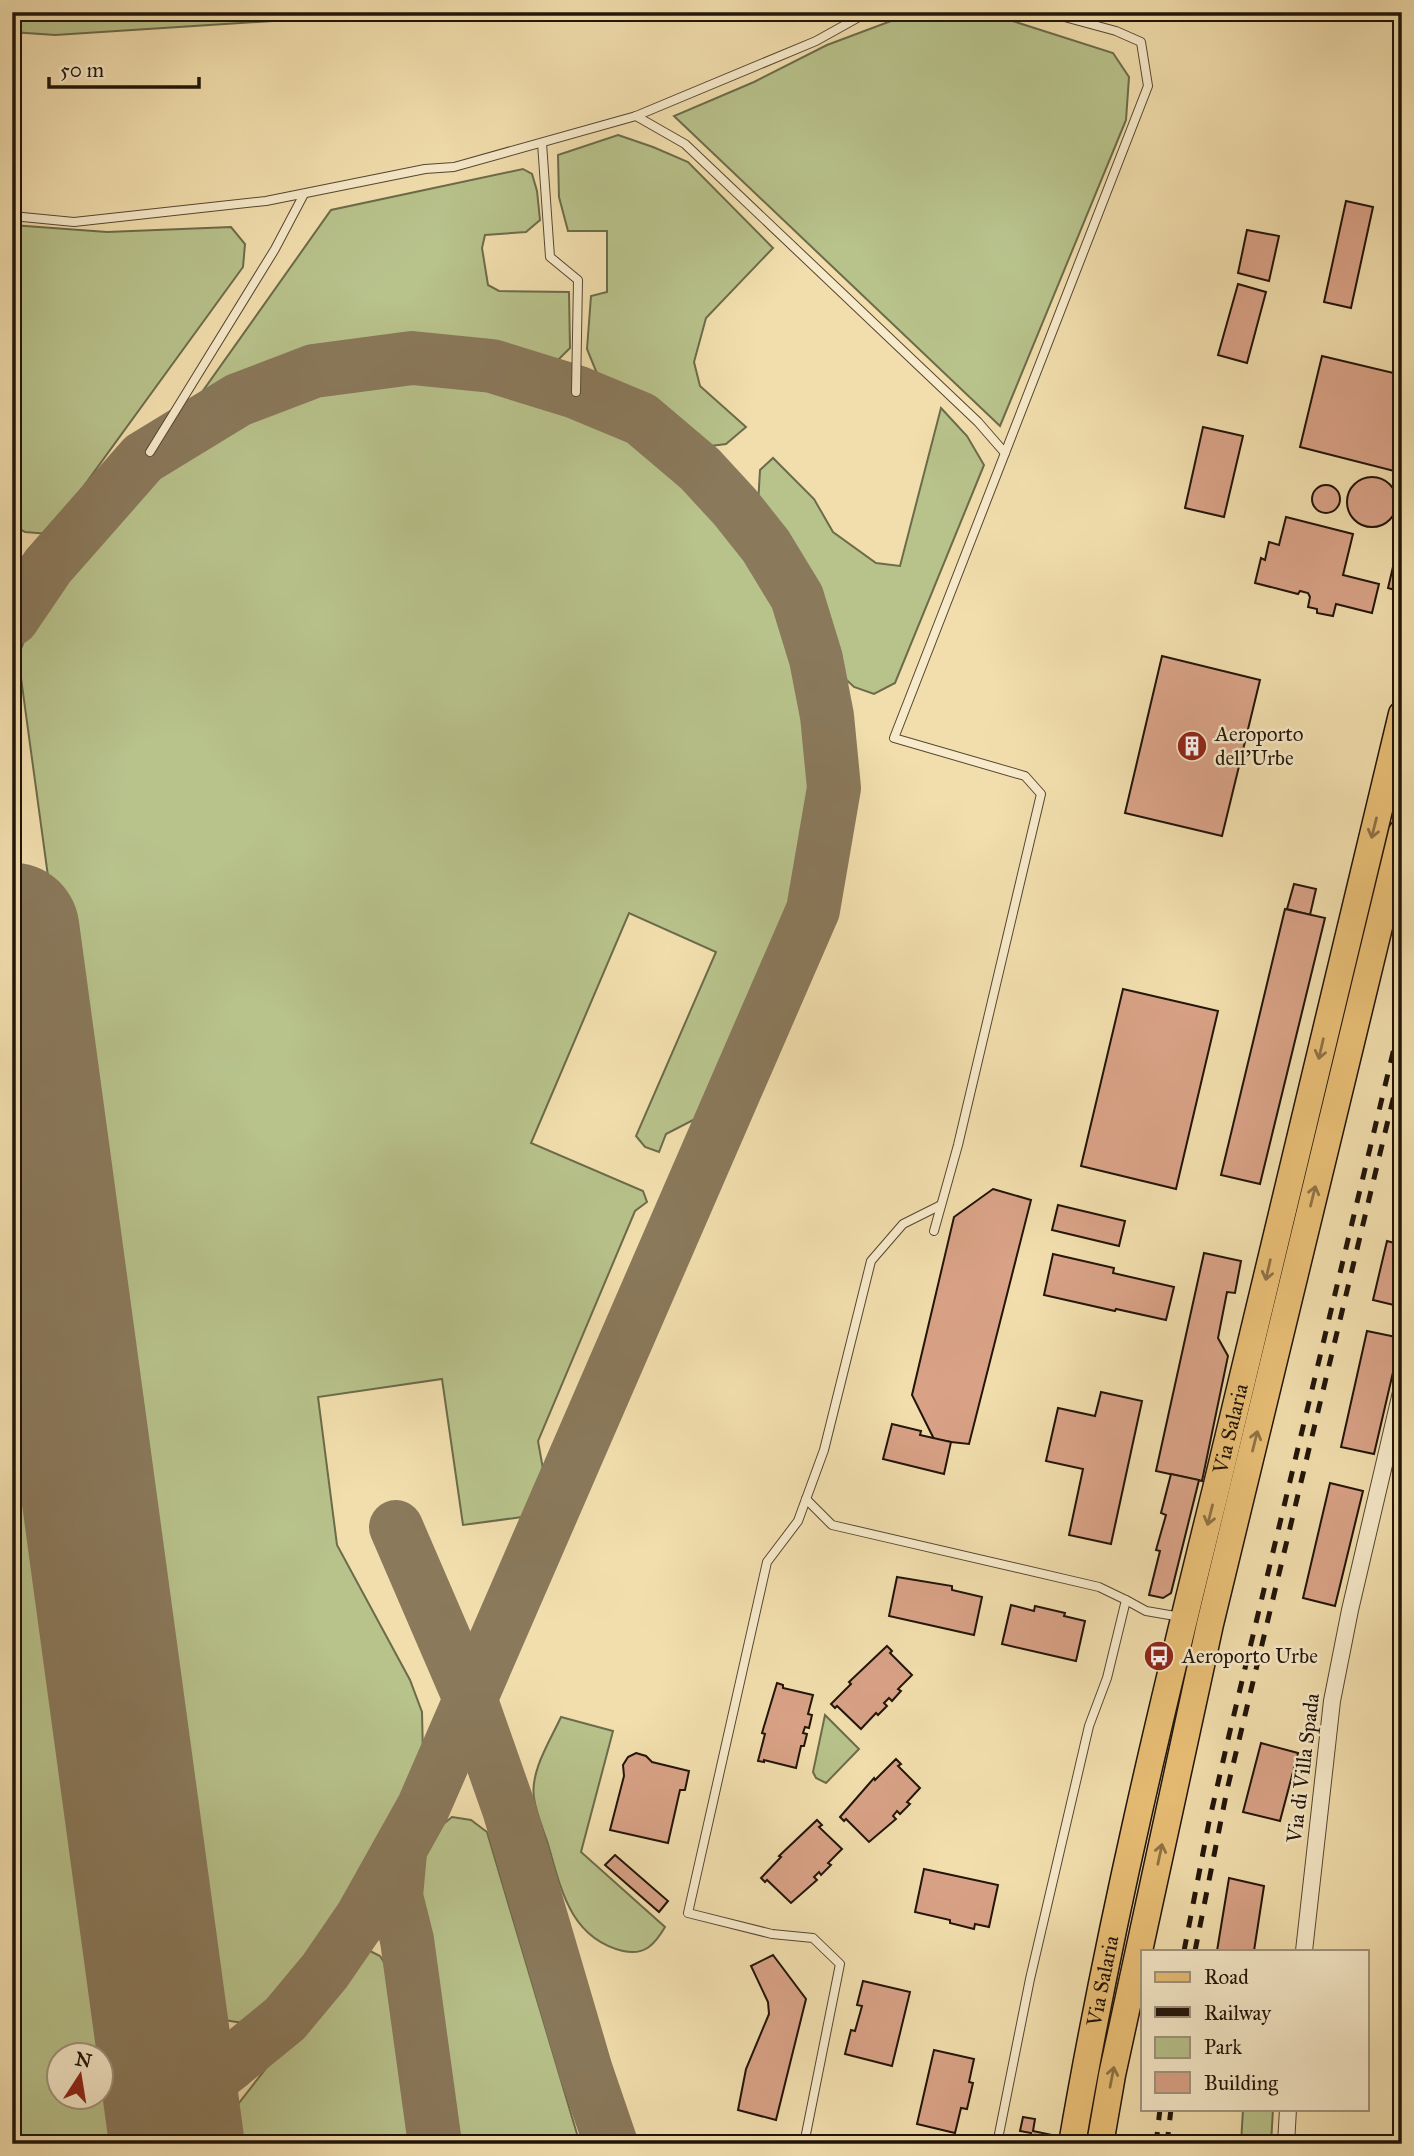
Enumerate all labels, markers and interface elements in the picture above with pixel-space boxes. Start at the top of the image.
scale bar [49,46,200,90]
text: 50 m [60,57,105,83]
place label: Aeroporto dell'Urbe [1214,721,1304,771]
building icon: Aeroporto dell'Urbe [1175,729,1209,763]
one-way arrow [1367,816,1380,839]
one-way arrow [1314,1037,1327,1060]
one-way arrow [1307,1186,1320,1208]
one-way arrow [1261,1258,1275,1281]
street label: Via Salaria [1207,1381,1254,1477]
one-way arrow [1249,1431,1262,1453]
one-way arrow [1203,1504,1216,1526]
bus stop icon: Aeroporto Urbe [1142,1639,1176,1673]
place label: Aeroporto Urbe [1181,1643,1318,1669]
street label: Via di Villa Spada [1281,1692,1325,1845]
one-way arrow [1154,1843,1167,1866]
street label: Via Salaria [1081,1933,1125,2029]
legend [1141,1950,1368,2110]
text: Road [1204,1964,1249,1990]
text: Railway [1204,2000,1272,2026]
text: Park [1204,2034,1242,2060]
north arrow [46,2040,116,2110]
text: N [73,2047,94,2073]
one-way arrow [1105,2066,1119,2089]
text: Building [1204,2070,1278,2096]

